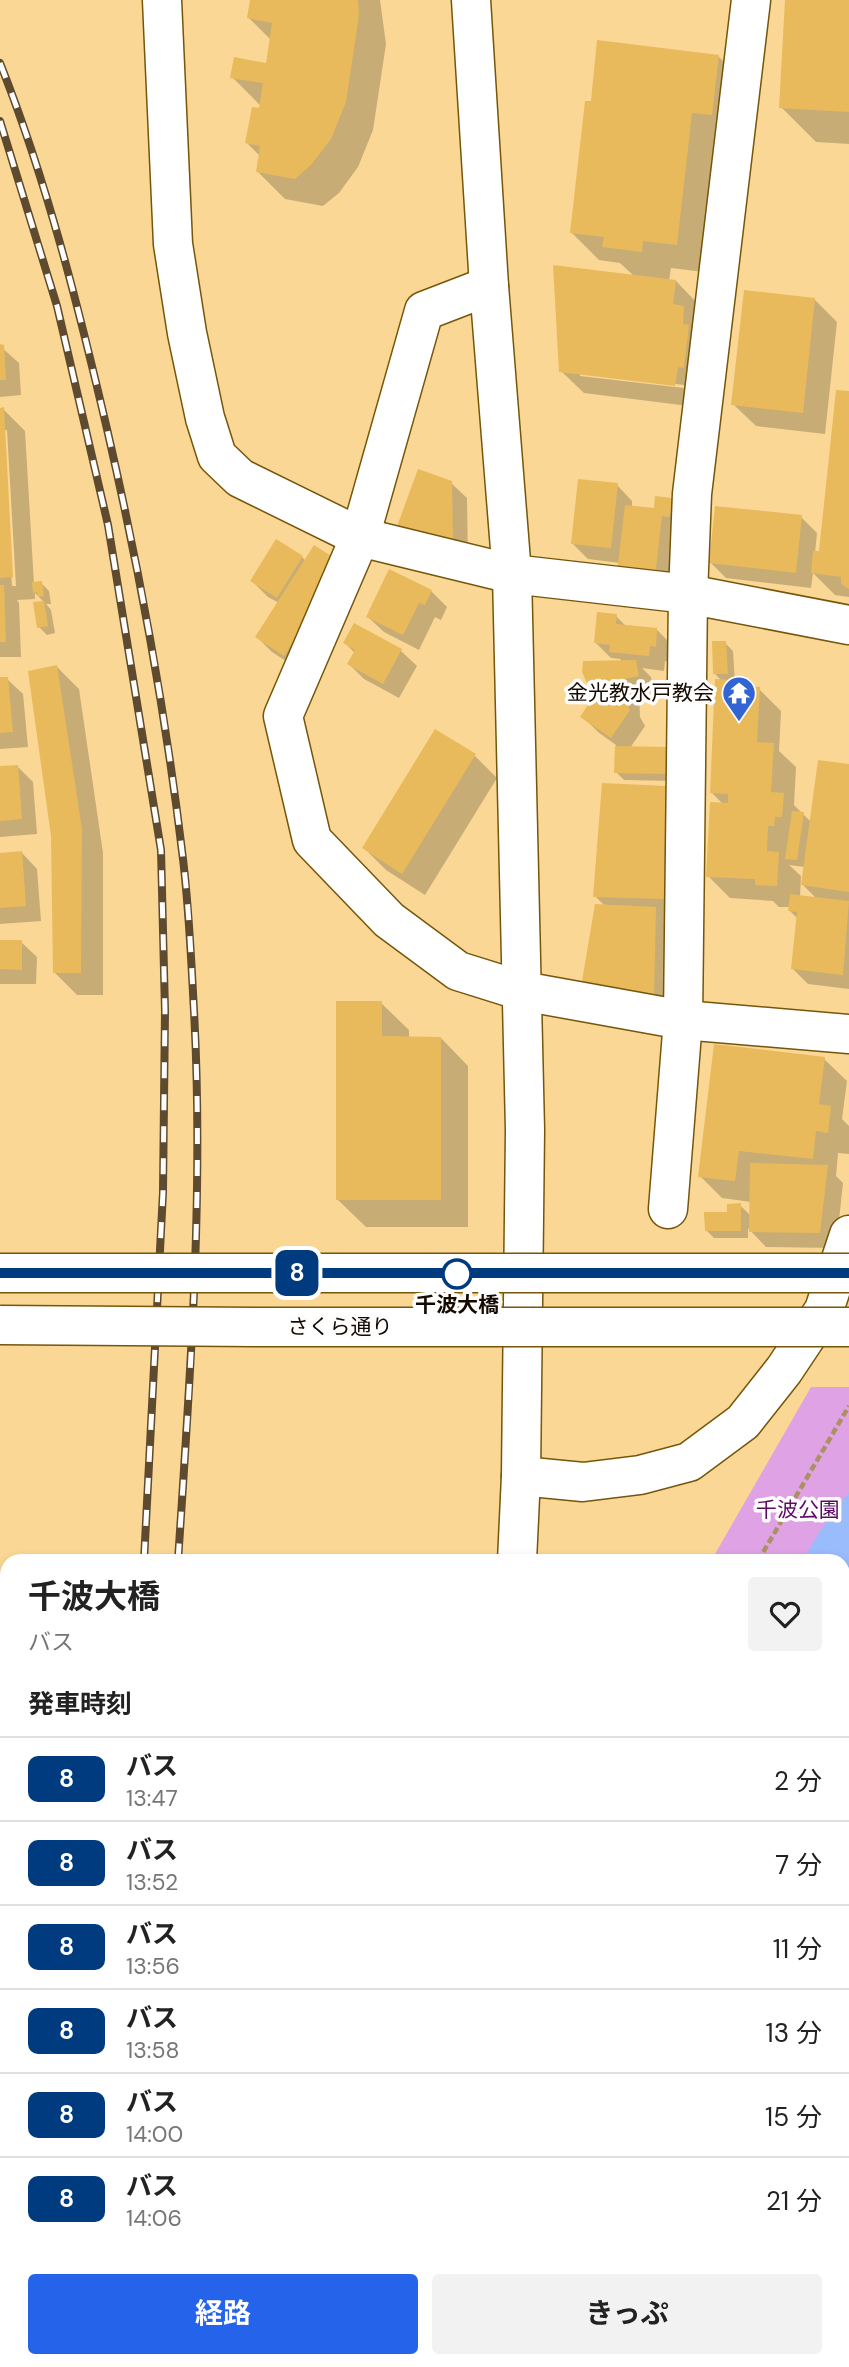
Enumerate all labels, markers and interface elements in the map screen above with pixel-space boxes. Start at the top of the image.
temple icon: 金光教水戸教会 [720,674,758,723]
place label: 金光教水戸教会 [567,679,714,707]
line badge: 8 [274,1250,320,1296]
text: 8 [289,1257,305,1288]
marker: 千波大橋 [442,1259,472,1289]
place label: 千波大橋 [415,1291,499,1319]
street label: さくら通り [288,1313,393,1341]
park label: 千波公園 [756,1496,840,1524]
text: 千波大橋 [28,1575,160,1618]
button: heart [748,1577,822,1651]
text: バス [28,1627,74,1657]
text: 発車時刻 [28,1687,132,1721]
text: バス [126,1749,178,1783]
text: 8 [59,1763,74,1794]
text: 2 分 [774,1764,822,1798]
text: 13:47 [126,1783,178,1813]
text: バス [126,1833,178,1867]
text: 8 [59,1847,74,1878]
text: 7 分 [775,1848,822,1882]
text: 13:52 [126,1867,178,1897]
text: バス [126,1917,178,1951]
text: 8 [59,1931,74,1962]
text: 11 分 [773,1932,822,1966]
text: 13:56 [126,1951,180,1981]
text: バス [126,2001,178,2035]
text: 8 [59,2015,74,2046]
text: 13 分 [766,2016,822,2050]
text: 13:58 [126,2035,179,2065]
text: バス [126,2085,178,2119]
text: 8 [59,2099,74,2130]
text: 15 分 [765,2100,822,2134]
text: 14:00 [126,2119,183,2149]
text: バス [126,2169,178,2203]
text: 8 [59,2183,74,2214]
text: 21 分 [766,2184,822,2218]
text: 14:06 [126,2203,182,2233]
button: 経路 [28,2274,418,2354]
button: きっぷ [432,2274,822,2354]

